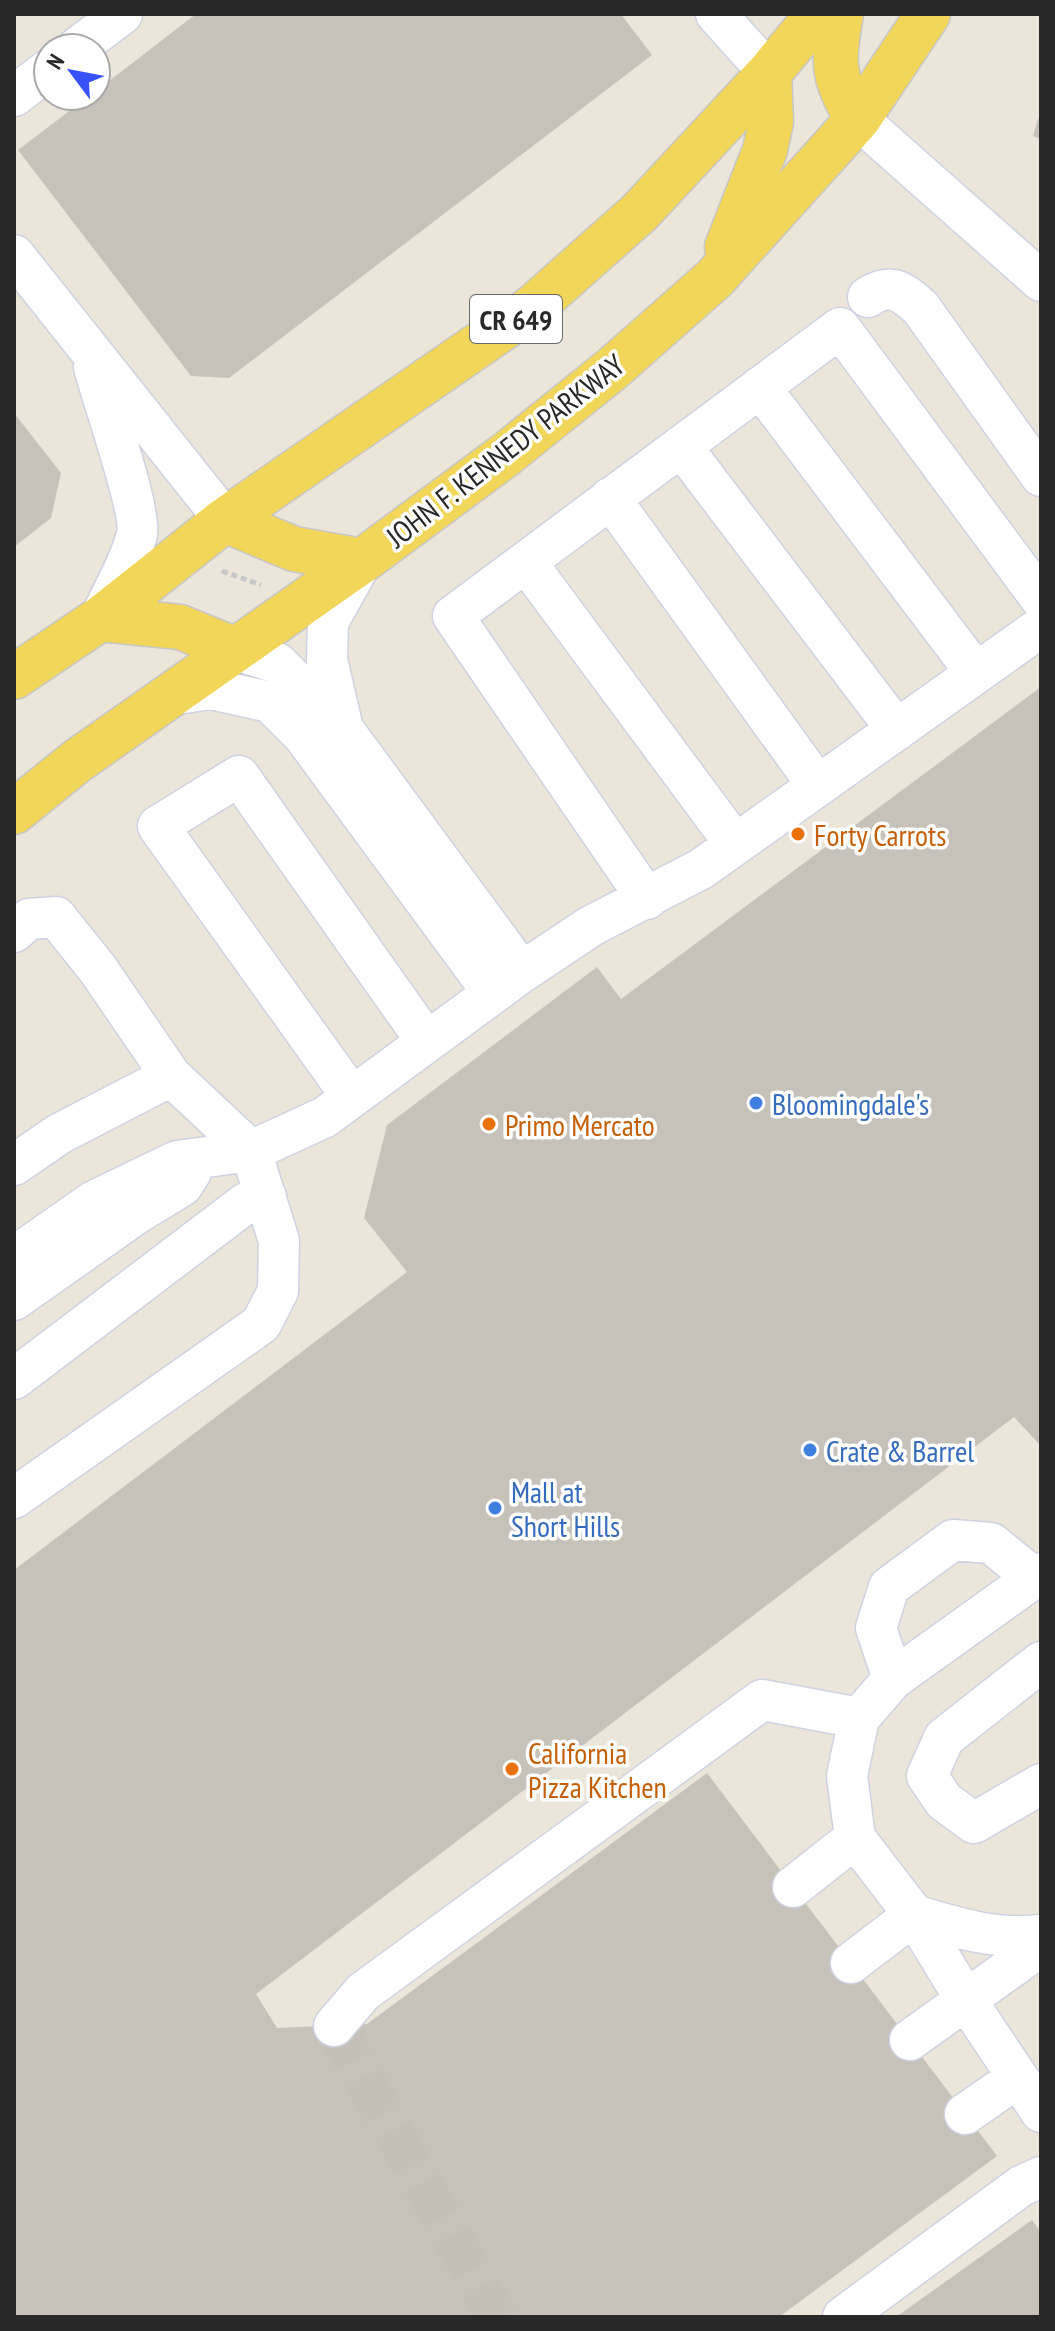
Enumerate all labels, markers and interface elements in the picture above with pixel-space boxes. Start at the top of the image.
north arrow [32,32,112,112]
text: N [40,49,70,74]
road number: CR 649 [470,295,562,343]
street label: JOHN F. KENNEDY PARKWAY [377,345,632,556]
place label: Forty Carrots [814,815,946,854]
marker: Forty Carrots [789,825,807,843]
place label: Bloomingdale's [772,1084,929,1123]
marker: Bloomingdale's [747,1094,765,1112]
place label: Primo Mercato [505,1105,655,1144]
marker: Primo Mercato [480,1115,498,1133]
place label: Crate & Barrel [826,1431,974,1470]
marker: Crate & Barrel [801,1441,819,1459]
place label: Mall at Short Hills [511,1472,620,1545]
marker: Mall at Short Hills [486,1499,504,1517]
place label: California Pizza Kitchen [528,1733,667,1806]
marker: California Pizza Kitchen [503,1760,521,1778]

